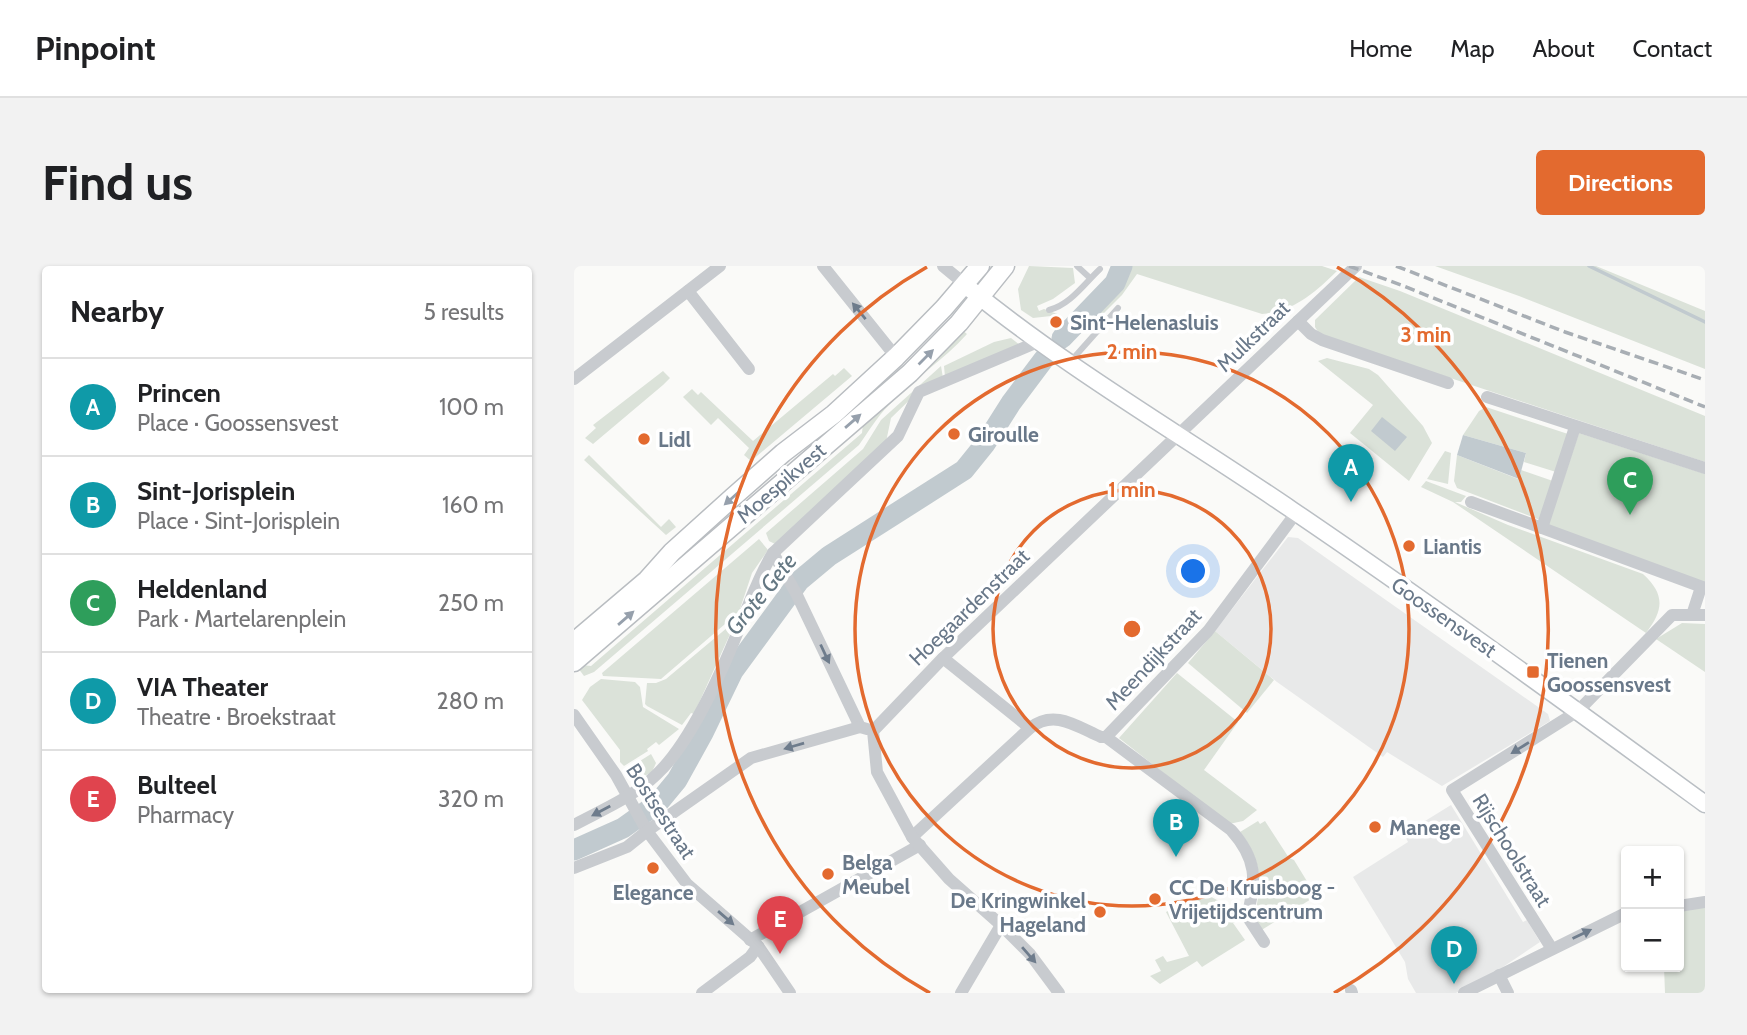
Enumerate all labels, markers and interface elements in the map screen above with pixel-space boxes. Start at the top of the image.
text: Pinpoint [35,28,156,68]
text: Home [1349,34,1412,63]
text: Map [1450,34,1495,63]
text: About [1533,34,1595,63]
text: Contact [1633,34,1712,63]
button: Directions [1536,150,1705,215]
text: Find us [42,153,193,212]
text: Nearby [70,293,164,330]
street label: Mulkstraat [1211,295,1295,377]
text: 5 results [423,298,504,326]
one-way arrow [852,303,867,321]
place label: Sint-Helenasluis [1070,310,1219,335]
marker: Sint-Helenasluis [1048,314,1064,330]
text: 3 min [1401,322,1451,347]
text: 2 min [1107,339,1157,364]
one-way arrow [917,349,933,366]
text: Princen [137,377,221,409]
text: A [86,393,100,421]
text: 100 m [439,393,504,421]
text: Place · Goossensvest [137,409,338,437]
one-way arrow [845,414,862,429]
place label: Giroulle [968,422,1039,447]
marker: Giroulle [946,426,962,442]
place label: Lidl [658,427,692,452]
marker: Lidl [636,431,652,447]
street label: Moespikvest [731,437,831,529]
pin: A [1328,444,1374,502]
pin: C [1607,457,1653,515]
text: Sint-Jorisplein [137,475,295,507]
text: 1 min [1108,477,1156,502]
one-way arrow [723,490,741,506]
text: B [86,491,100,519]
text: 160 m [442,491,504,519]
text: Place · Sint-Jorisplein [137,507,340,535]
place label: Liantis [1423,534,1482,559]
marker: Liantis [1401,538,1417,554]
street label: Hoegaardenstraat [904,543,1034,671]
water label: Grote Gete [720,547,802,641]
your location [1176,554,1210,588]
street label: Goossensvest [1387,572,1501,662]
text: Heldenland [137,573,267,605]
text: C [86,589,100,617]
text: 250 m [438,589,504,617]
street label: Meendijkstraat [1100,603,1207,715]
text: Park · Martelarenplein [137,605,346,633]
one-way arrow [617,611,634,626]
centre of rings [1120,617,1144,641]
one-way arrow [820,644,831,664]
place label: Tienen Goossensvest [1547,648,1671,697]
marker: Tienen Goossensvest [1525,664,1541,680]
text: VIA Theater [137,671,268,703]
text: D [85,687,101,715]
text: 280 m [437,687,504,715]
text: Theatre · Broekstraat [137,703,336,731]
one-way arrow [783,741,804,751]
one-way arrow [1510,741,1529,754]
street label: Bostsestraat [621,759,701,863]
text: Bulteel [137,769,217,801]
text: E [86,785,100,813]
text: 320 m [438,785,504,813]
street label: Rijschoolstraat [1467,789,1557,912]
pin: B [1153,799,1199,857]
text: Pharmacy [137,801,234,829]
one-way arrow [591,805,611,817]
place label: Manege [1389,815,1461,840]
marker: Manege [1367,819,1383,835]
map controls [1621,846,1684,972]
button: + [1621,846,1684,909]
place label: Belga Meubel [842,850,910,899]
marker: Elegance [645,860,661,876]
marker: Belga Meubel [820,866,836,882]
place label: CC De Kruisboog - Vrijetijdscentrum [1169,875,1335,924]
place label: Elegance [612,880,694,905]
place label: De Kringwinkel Hageland [950,888,1086,937]
marker: CC De Kruisboog - Vrijetijdscentrum [1147,891,1163,907]
pin: E [757,896,803,954]
marker: De Kringwinkel Hageland [1092,904,1108,920]
button: − [1621,909,1684,972]
one-way arrow [717,910,734,925]
pin: D [1431,926,1477,984]
one-way arrow [1572,929,1592,940]
one-way arrow [1021,946,1036,963]

